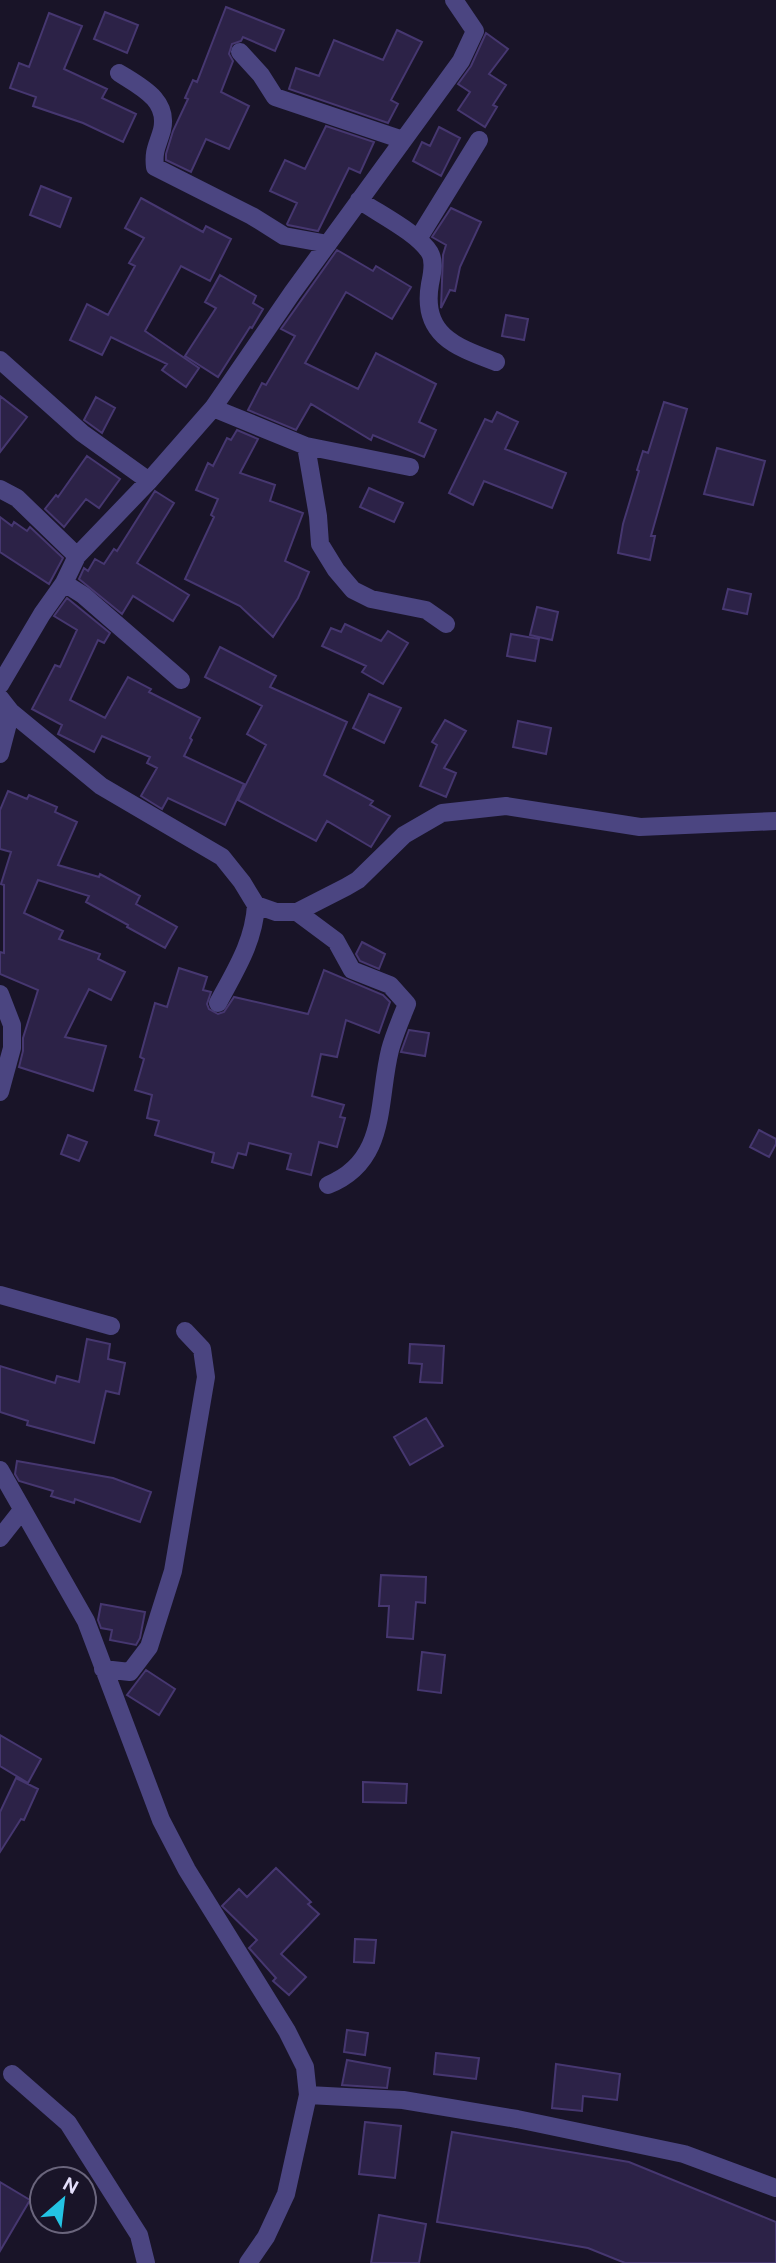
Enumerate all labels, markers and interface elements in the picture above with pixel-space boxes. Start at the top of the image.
north arrow [28,2165,98,2235]
text: N [59,2171,83,2200]

